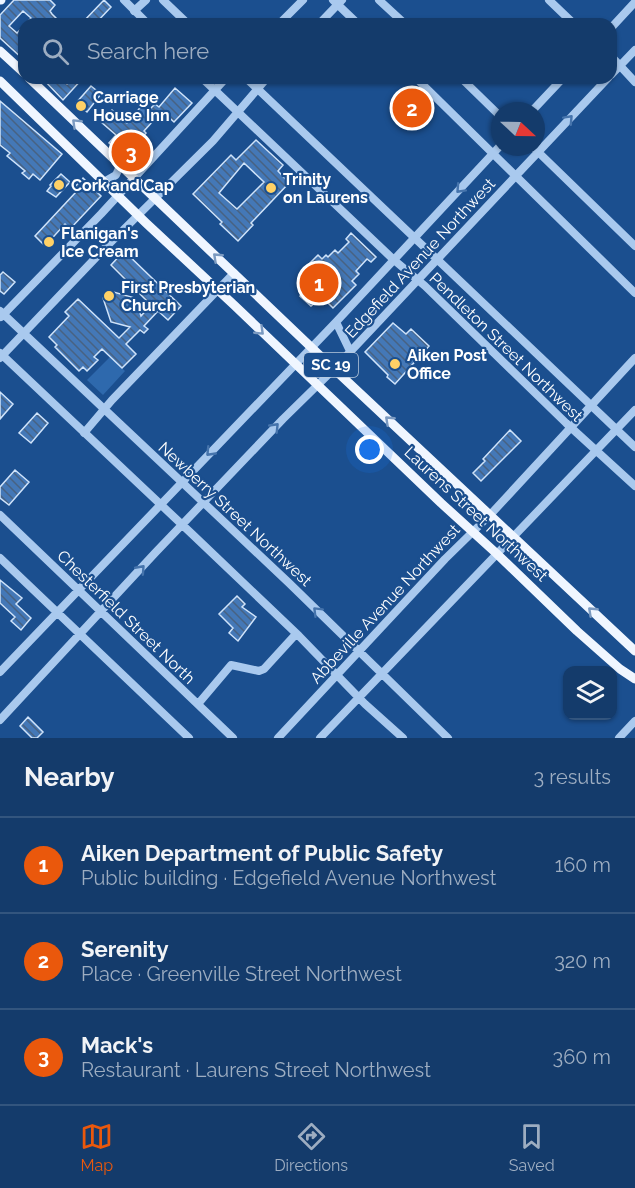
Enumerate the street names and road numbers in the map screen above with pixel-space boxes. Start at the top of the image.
street label: Edgefield Avenue Northwest [341,174,499,342]
street label: Pendleton Street Northwest [425,269,587,426]
road number: SC 19 [304,353,358,377]
street label: Newberry Street Northwest [154,438,316,590]
street label: Laurens Street Northwest [400,443,552,586]
street label: Abbeville Avenue Northwest [306,520,464,688]
street label: Chesterfield Street North [53,546,199,688]

